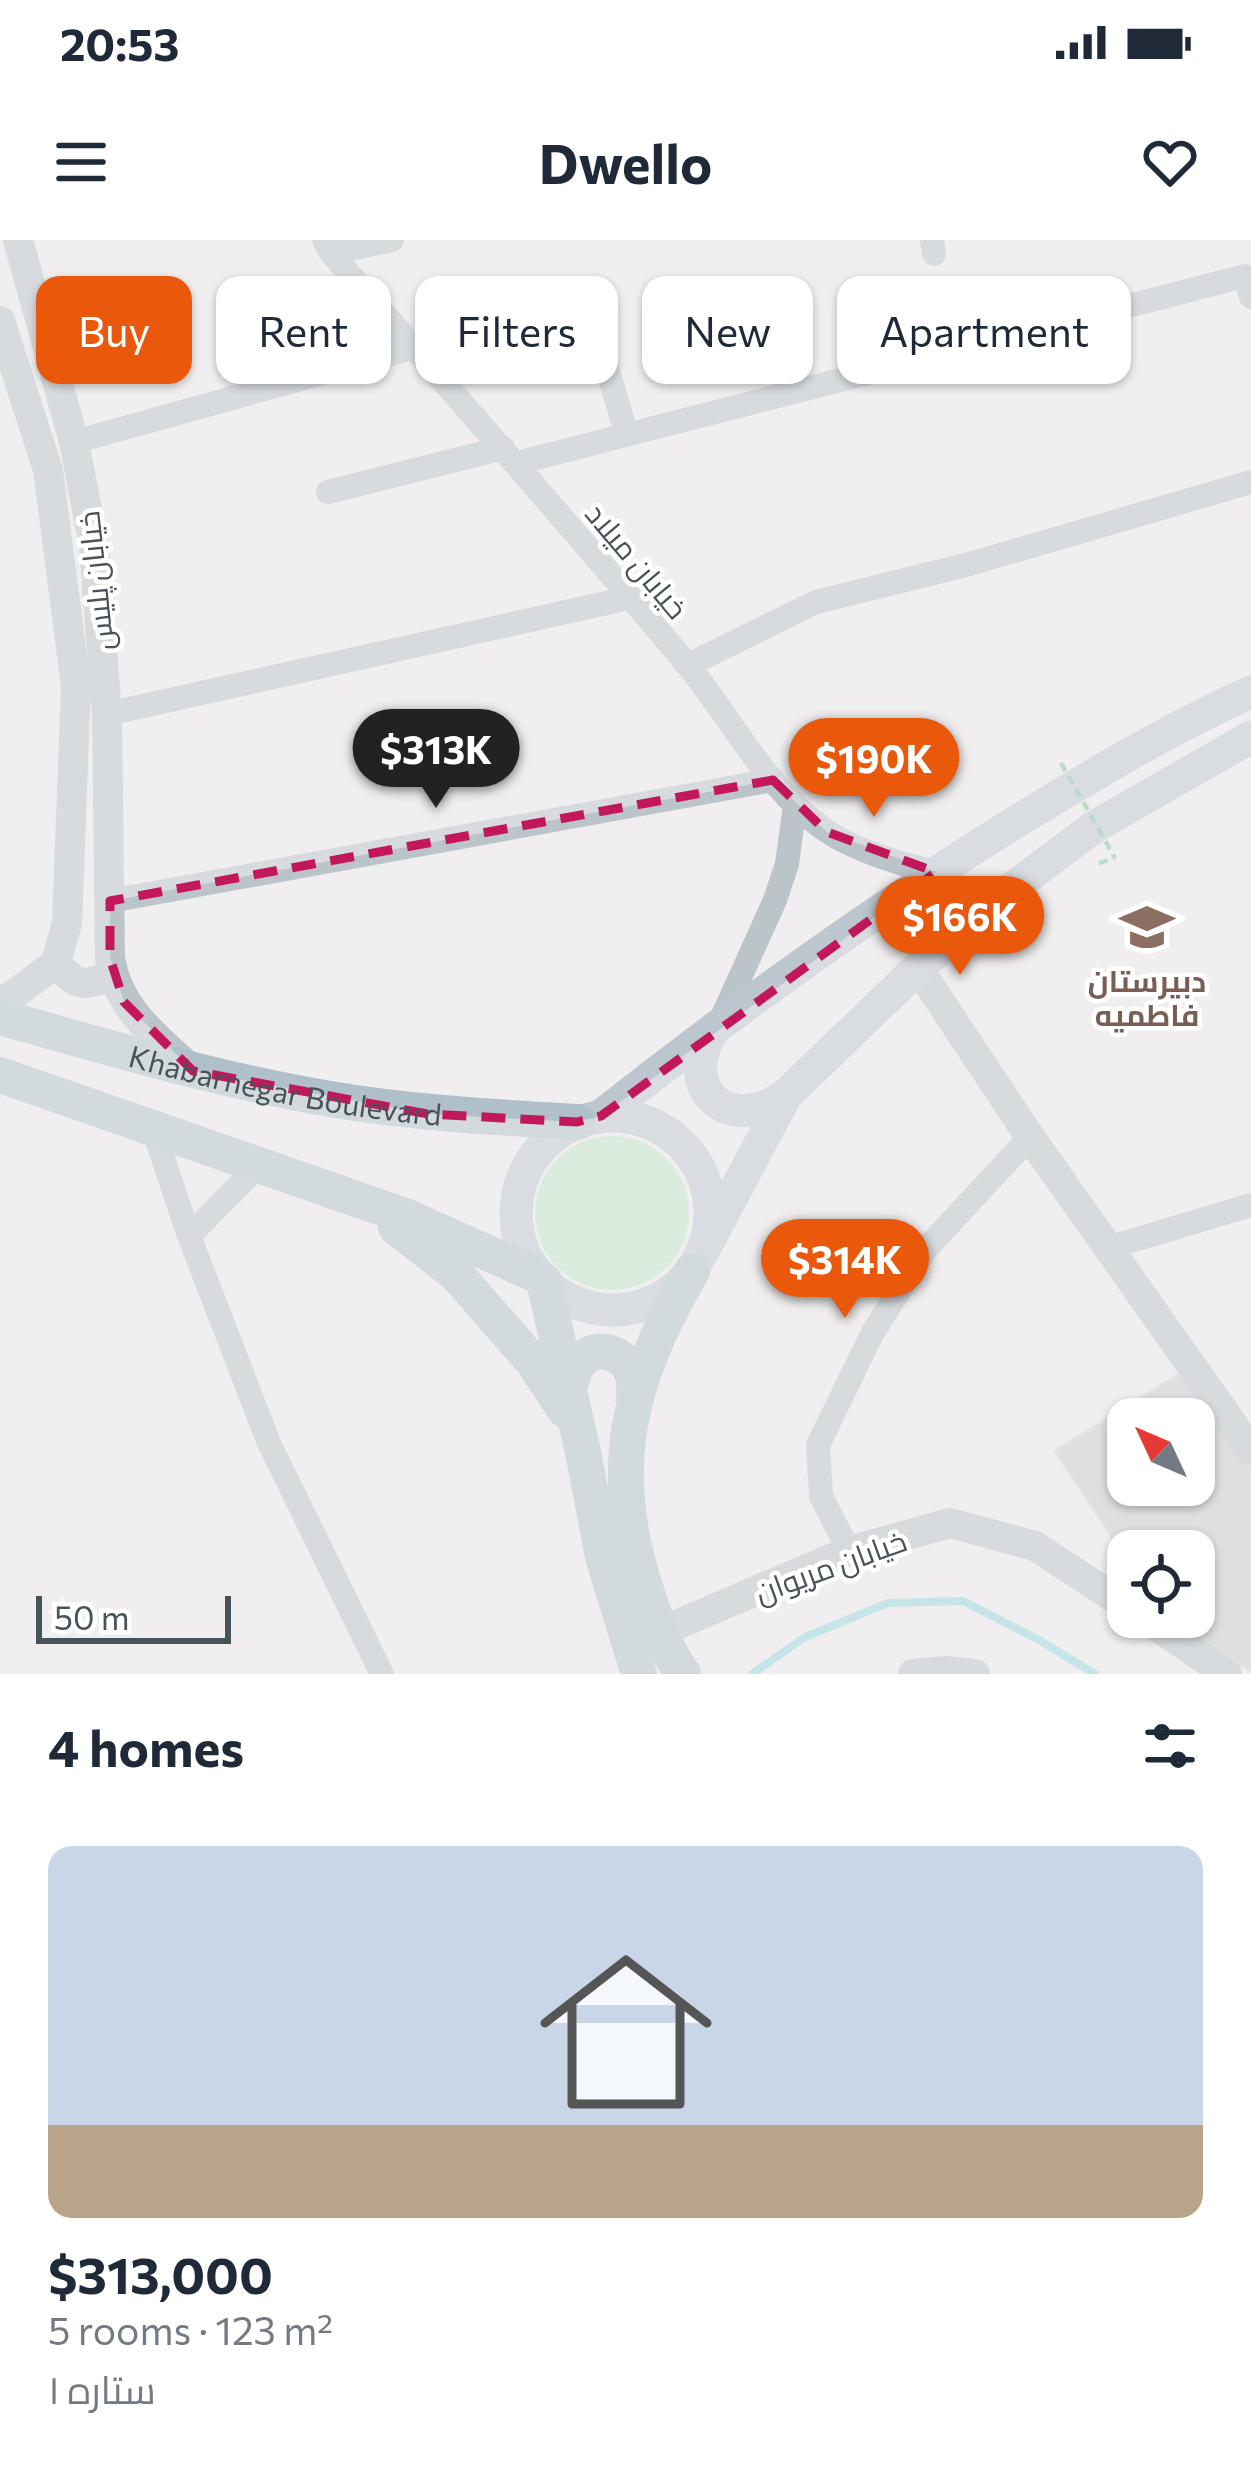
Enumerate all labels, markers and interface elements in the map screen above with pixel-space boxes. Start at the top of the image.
text: 20:53 [60,15,180,70]
icon: menu [48,129,114,195]
text: Dwello [539,129,712,195]
icon: heart [1137,129,1203,195]
chip: Buy [36,276,192,384]
chip: Rent [216,276,391,384]
chip: Filters [415,276,618,384]
chip: New [642,276,813,384]
chip: Apartment [837,276,1131,384]
street label: خیابان میلاد [578,495,697,626]
street label: خیابان پلیس [68,509,123,653]
pin: $313K [352,709,520,811]
pin: $190K [790,718,958,820]
text: $313K [380,724,492,772]
text: $190K [815,733,933,781]
pin: $166K [876,876,1044,978]
text: $166K [902,891,1018,939]
school or university icon: دبیرستان فاطمیه [1118,898,1176,956]
place label: دبیرستان فاطمیه [1088,961,1206,1033]
street label: Khabarnegar Boulevard [125,1036,443,1131]
pin: $314K [761,1219,929,1321]
text: $314K [788,1234,902,1282]
north arrow [1107,1398,1215,1506]
map controls [1107,1398,1215,1638]
street label: خیابان مریوان [749,1520,911,1610]
button: locate [1107,1530,1215,1638]
scale bar [36,1590,231,1643]
text: 50 m [54,1596,130,1637]
icon: filters [1137,1713,1203,1779]
text: 4 homes [48,1715,244,1778]
icon: home [518,1924,734,2140]
text: $313,000 [48,2242,273,2305]
text: 5 rooms · 123 m² [48,2305,333,2353]
text: ستاره ۱ [48,2364,156,2412]

